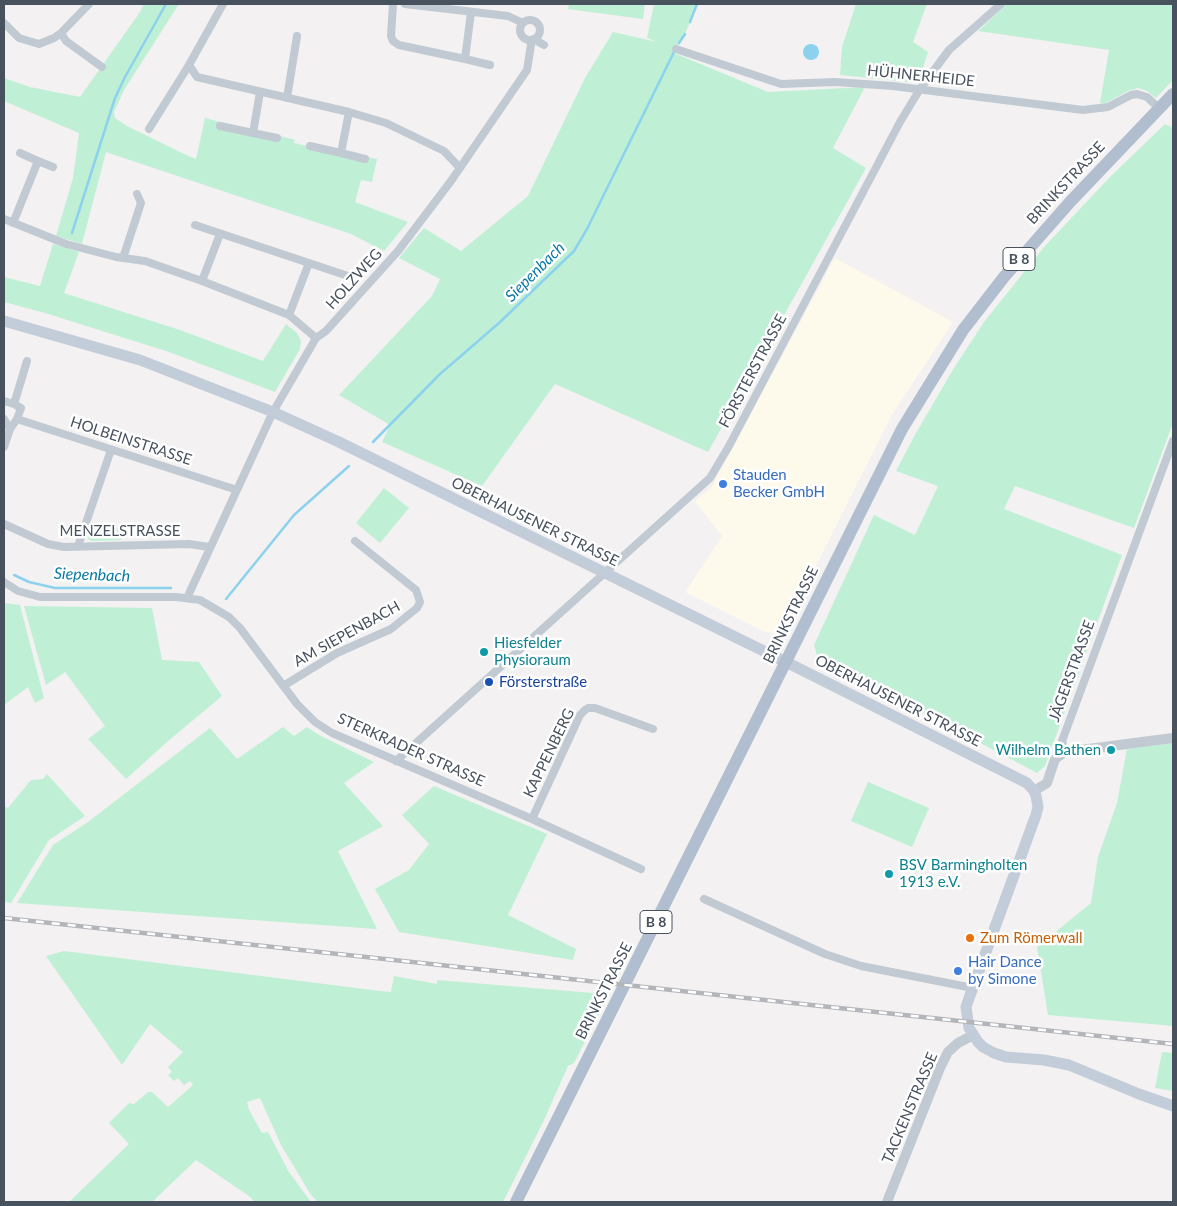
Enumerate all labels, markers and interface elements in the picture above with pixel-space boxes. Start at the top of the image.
street label: HÜHNERHEIDE [866,61,976,91]
street label: BRINKSTRASSE [1023,138,1109,228]
water label: Siepenbach [501,238,569,306]
street label: HOLZWEG [322,245,386,313]
road number: B 8 [1003,248,1035,270]
street label: FÖRSTERSTRASSE [715,311,791,431]
street label: HOLBEINSTRASSE [68,413,194,469]
place label: Stauden Becker GmbH [733,466,825,501]
street label: OBERHAUSENER STRASSE [448,474,622,570]
marker: Stauden Becker GmbH [717,478,729,490]
street label: MENZELSTRASSE [60,522,180,540]
street label: BRINKSTRASSE [760,563,822,667]
water label: Siepenbach [54,564,130,586]
street label: AM SIEPENBACH [291,597,403,671]
street label: JÄGERSTRASSE [1045,618,1099,724]
place label: Hiesfelder Physioraum [494,634,571,669]
marker: Hiesfelder Physioraum [478,646,490,658]
street label: OBERHAUSENER STRASSE [812,651,984,751]
place label: Försterstraße [499,673,587,691]
marker: Försterstraße [483,676,495,688]
street label: KAPPENBERG [520,706,578,800]
street label: STERKRADER STRASSE [335,709,487,791]
place label: Wilhelm Bathen [995,741,1101,759]
marker: Wilhelm Bathen [1105,744,1117,756]
place label: BSV Barmingholten 1913 e.V. [899,856,1027,891]
marker: BSV Barmingholten 1913 e.V. [883,868,895,880]
road number: B 8 [640,910,672,934]
place label: Zum Römerwall [980,929,1083,947]
marker: Zum Römerwall [964,932,976,944]
street label: BRINKSTRASSE [572,940,636,1042]
place label: Hair Dance by Simone [968,953,1042,988]
marker: Hair Dance by Simone [952,965,964,977]
street label: TACKENSTRASSE [878,1050,942,1166]

